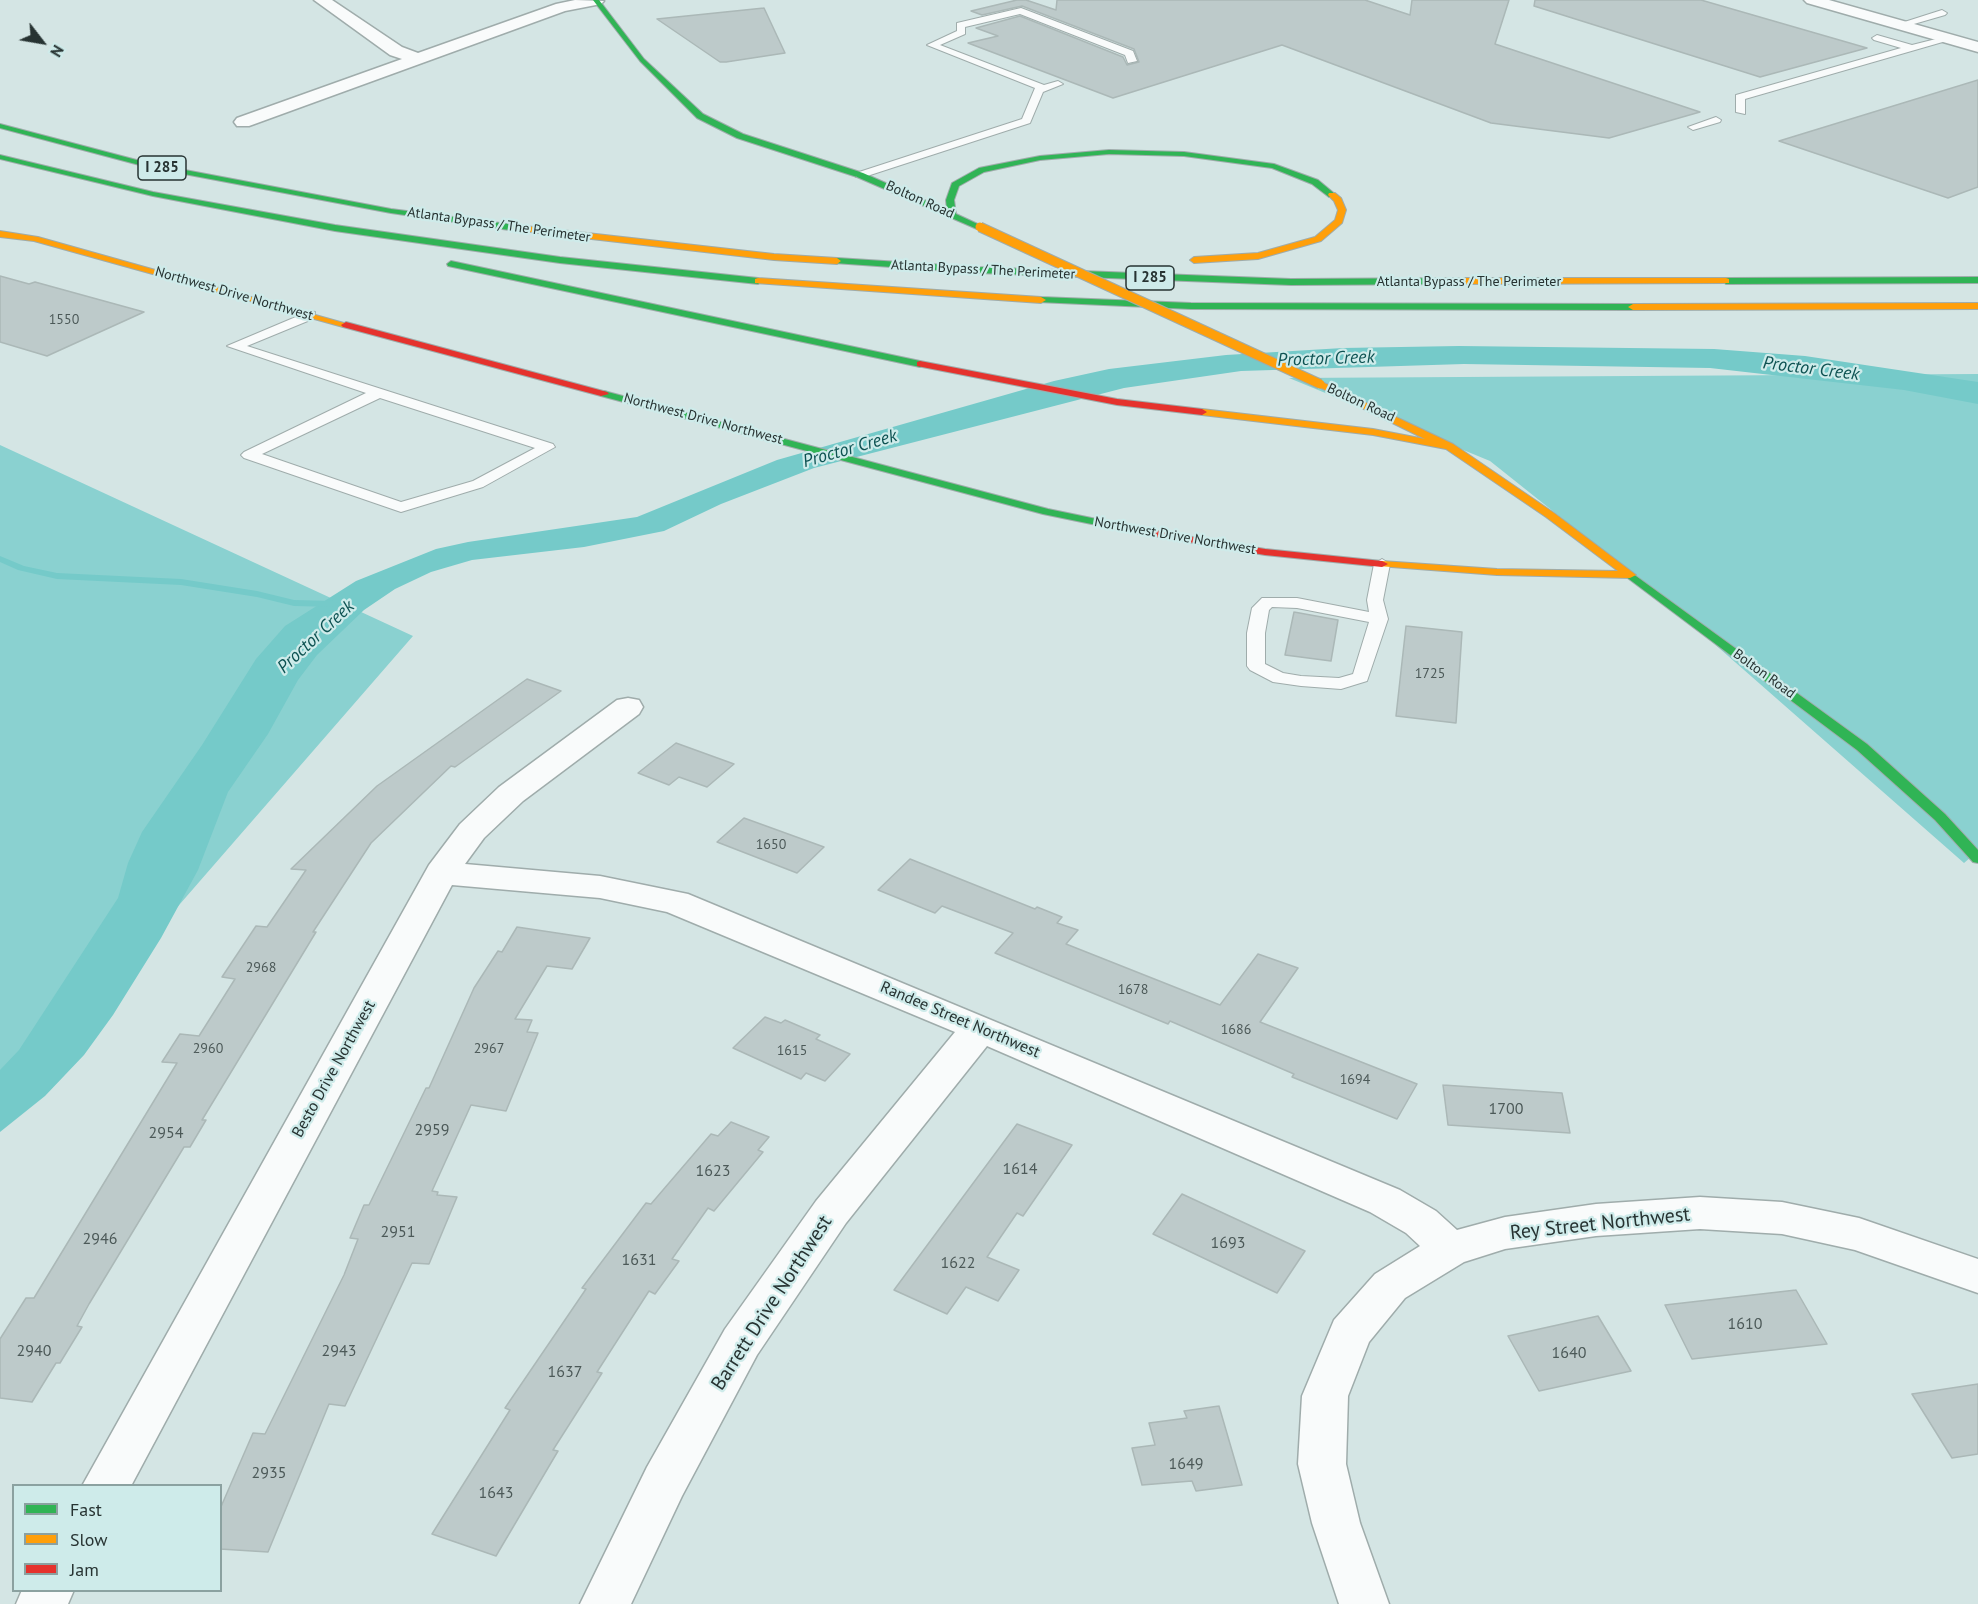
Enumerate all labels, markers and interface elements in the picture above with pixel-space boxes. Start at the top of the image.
north arrow [12,12,72,72]
text: N [46,42,69,61]
road number: I 285 [138,156,186,180]
street label: Bolton Road [883,178,957,222]
street label: Atlanta Bypass / The Perimeter [407,204,591,246]
street label: Atlanta Bypass / The Perimeter [890,257,1076,283]
street label: Northwest Drive Northwest [153,263,315,325]
road number: I 285 [1126,266,1174,290]
street label: Atlanta Bypass / The Perimeter [1377,274,1561,290]
house number: 1550 [49,312,79,328]
water label: Proctor Creek [1277,347,1375,371]
water label: Proctor Creek [1761,352,1861,386]
street label: Bolton Road [1324,380,1398,426]
street label: Northwest Drive Northwest [622,390,784,448]
water label: Proctor Creek [800,425,900,473]
street label: Northwest Drive Northwest [1093,514,1257,558]
water label: Proctor Creek [273,596,359,678]
street label: Bolton Road [1730,646,1798,702]
house number: 1725 [1415,666,1445,682]
house number: 1650 [756,837,786,853]
house number: 2968 [246,960,276,976]
street label: Randee Street Northwest [877,978,1043,1062]
house number: 1678 [1118,982,1148,998]
street label: Besto Drive Northwest [288,997,380,1141]
house number: 1686 [1221,1022,1251,1038]
house number: 2960 [193,1041,223,1057]
house number: 2967 [474,1041,504,1057]
house number: 1615 [777,1043,807,1059]
house number: 1694 [1340,1072,1370,1088]
house number: 1700 [1489,1099,1523,1119]
house number: 2959 [415,1120,449,1140]
house number: 2954 [149,1123,183,1143]
house number: 1614 [1003,1159,1037,1179]
house number: 1623 [696,1161,730,1181]
street label: Rey Street Northwest [1509,1203,1691,1245]
street label: Barrett Drive Northwest [707,1211,837,1395]
house number: 2951 [381,1222,415,1242]
house number: 2946 [83,1229,117,1249]
house number: 1693 [1211,1233,1245,1253]
house number: 1631 [622,1250,656,1270]
house number: 1622 [941,1253,975,1273]
house number: 1610 [1728,1314,1762,1334]
house number: 2940 [17,1341,51,1361]
house number: 2943 [322,1341,356,1361]
house number: 1640 [1552,1343,1586,1363]
house number: 1637 [548,1362,582,1382]
house number: 1649 [1169,1454,1203,1474]
house number: 2935 [252,1463,286,1483]
house number: 1643 [479,1483,513,1503]
legend [12,1484,222,1592]
text: Fast [70,1498,102,1521]
text: Slow [70,1528,108,1551]
text: Jam [70,1558,99,1581]

